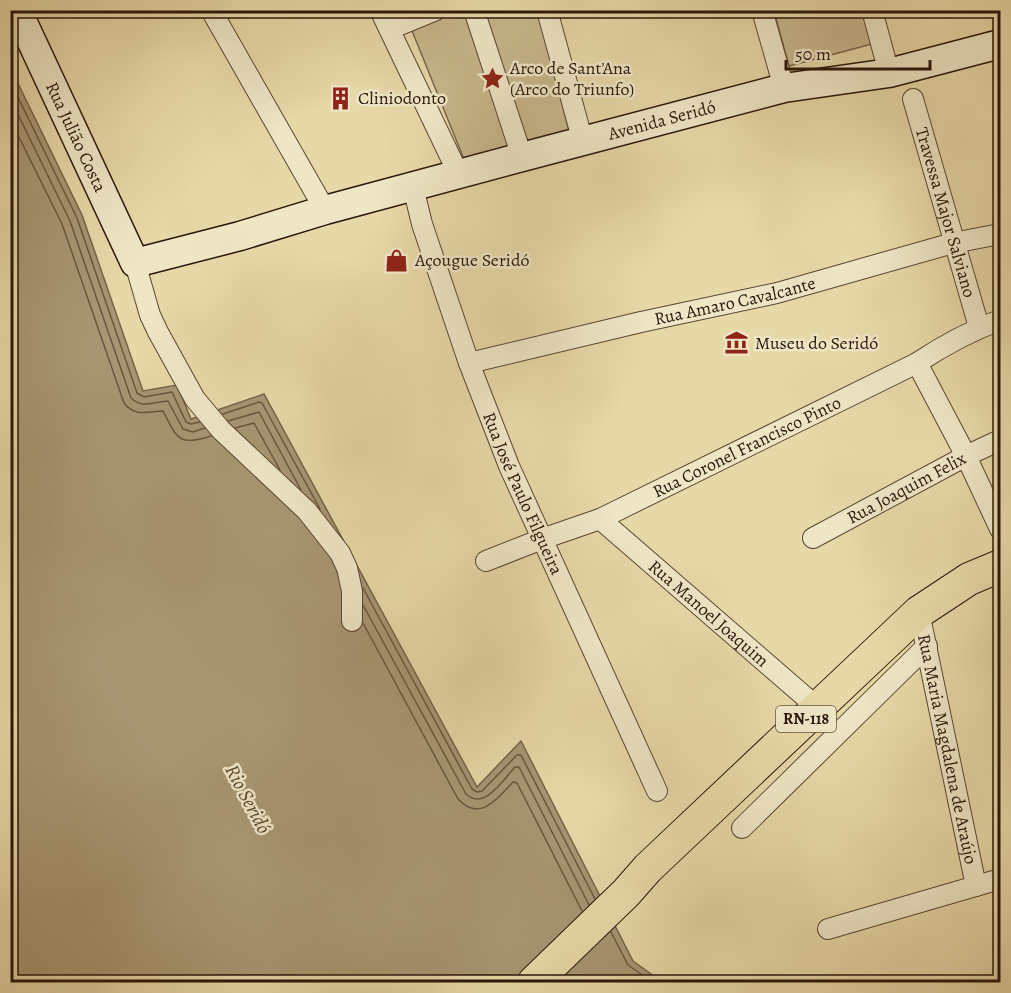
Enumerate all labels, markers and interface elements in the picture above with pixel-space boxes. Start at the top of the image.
scale bar [786,33,930,71]
text: 50 m [795,42,831,66]
place label: Arco de Sant'Ana (Arco do Triunfo) [509,56,634,101]
place icon: Arco de Sant'Ana (Arco do Triunfo) [479,65,505,91]
street label: Rua Julião Costa [40,78,113,197]
building icon: Cliniodonto [327,85,353,111]
place label: Cliniodonto [358,86,446,110]
street label: Avenida Seridó [604,95,718,146]
street label: Travessa Major Salviano [910,124,982,300]
shop icon: Açougue Seridó [384,247,410,273]
place label: Açougue Seridó [414,248,530,272]
street label: Rua Amaro Cavalcante [652,271,818,331]
museum icon: Museu do Seridó [724,330,750,356]
place label: Museu do Seridó [755,331,878,355]
street label: Rua Coronel Francisco Pinto [648,390,845,503]
street label: Rua José Paulo Filgueira [477,409,569,579]
street label: Rua Joaquim Felix [843,446,971,530]
street label: Rua Manoel Joaquim [643,554,774,672]
street label: Rua Maria Magdalena de Araújo [912,632,983,866]
road number: RN-118 [776,706,836,732]
water label: Rio Seridó [219,760,277,838]

